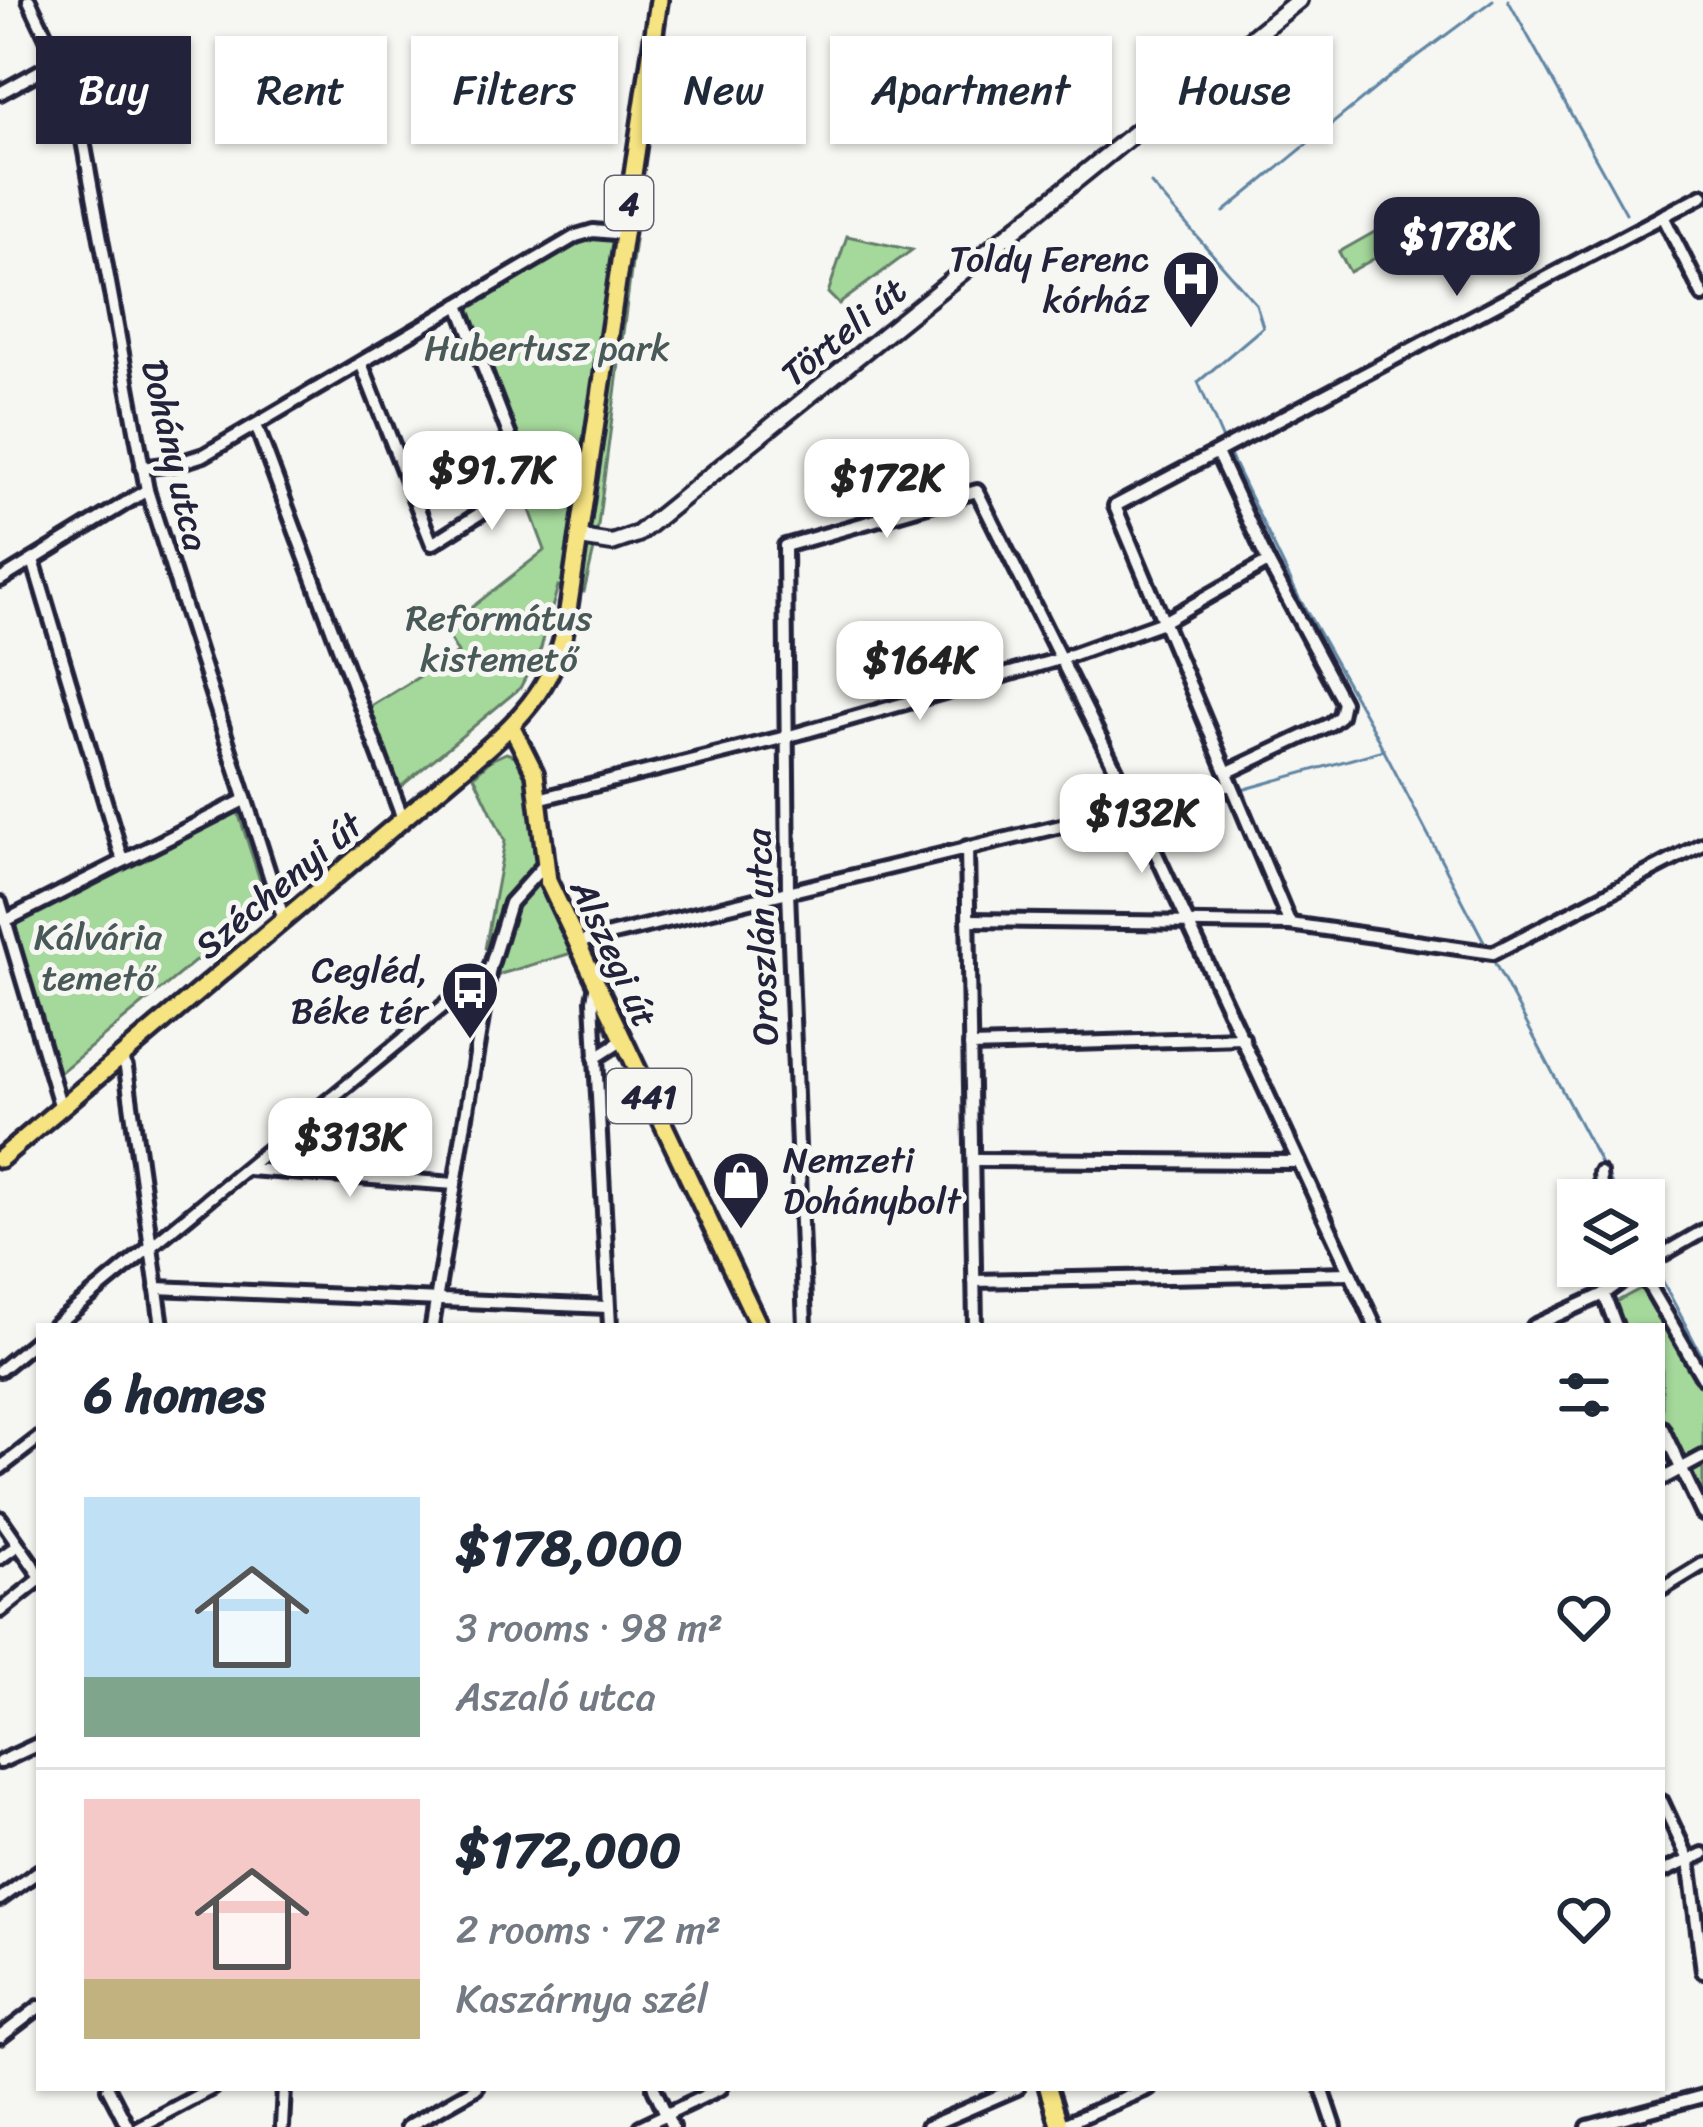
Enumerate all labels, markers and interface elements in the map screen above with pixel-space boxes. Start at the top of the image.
chip: Buy [36,36,191,144]
chip: Rent [215,36,387,144]
chip: Filters [411,36,618,144]
chip: New [642,36,806,144]
chip: Apartment [830,36,1112,144]
chip: House [1136,36,1333,144]
road number: 4 [605,176,653,230]
pin: $178K [1373,197,1541,299]
text: $178K [1401,201,1513,270]
place label: Toldy Ferenc kórház [949,227,1150,332]
hospital icon: Toldy Ferenc kórház [1160,248,1222,330]
street label: Törteli út [766,260,922,403]
park label: Hubertusz park [424,316,670,380]
street label: Dohány utca [122,353,228,557]
pin: $91.7K [394,431,590,533]
text: $91.7K [430,435,554,504]
pin: $172K [803,439,971,541]
text: $172K [831,443,943,512]
park label: Református kistemető [406,586,593,691]
pin: $164K [836,621,1004,723]
text: $164K [863,625,977,694]
pin: $132K [1058,774,1226,876]
text: $132K [1087,778,1197,847]
street label: Széchenyi út [180,794,379,976]
street label: Oroszlán utca [726,827,798,1047]
street label: Alszegi út [551,867,677,1039]
park label: Kálvária temető [34,905,163,1010]
place label: Cegléd, Béke tér [291,938,430,1043]
bus stop icon: Cegléd, Béke tér [439,959,501,1041]
road number: 441 [607,1069,691,1123]
pin: $313K [266,1098,434,1200]
text: $313K [295,1102,405,1171]
place label: Nemzeti Dohánybolt [783,1128,962,1233]
shop icon: Nemzeti Dohánybolt [710,1149,772,1231]
map controls [1557,1179,1665,1287]
button: layers [1557,1179,1665,1287]
text: 6 homes [84,1350,265,1440]
icon: filters [1551,1362,1617,1428]
text: $178,000 [456,1503,683,1593]
icon: home [180,1545,324,1689]
icon: heart [1551,1584,1617,1650]
text: 3 rooms · 98 m² [456,1593,723,1662]
text: Aszaló utca [456,1662,656,1731]
text: $172,000 [456,1805,681,1895]
icon: home [180,1847,324,1991]
icon: heart [1551,1886,1617,1952]
text: 2 rooms · 72 m² [456,1895,721,1964]
text: Kaszárnya szél [456,1964,708,2033]

